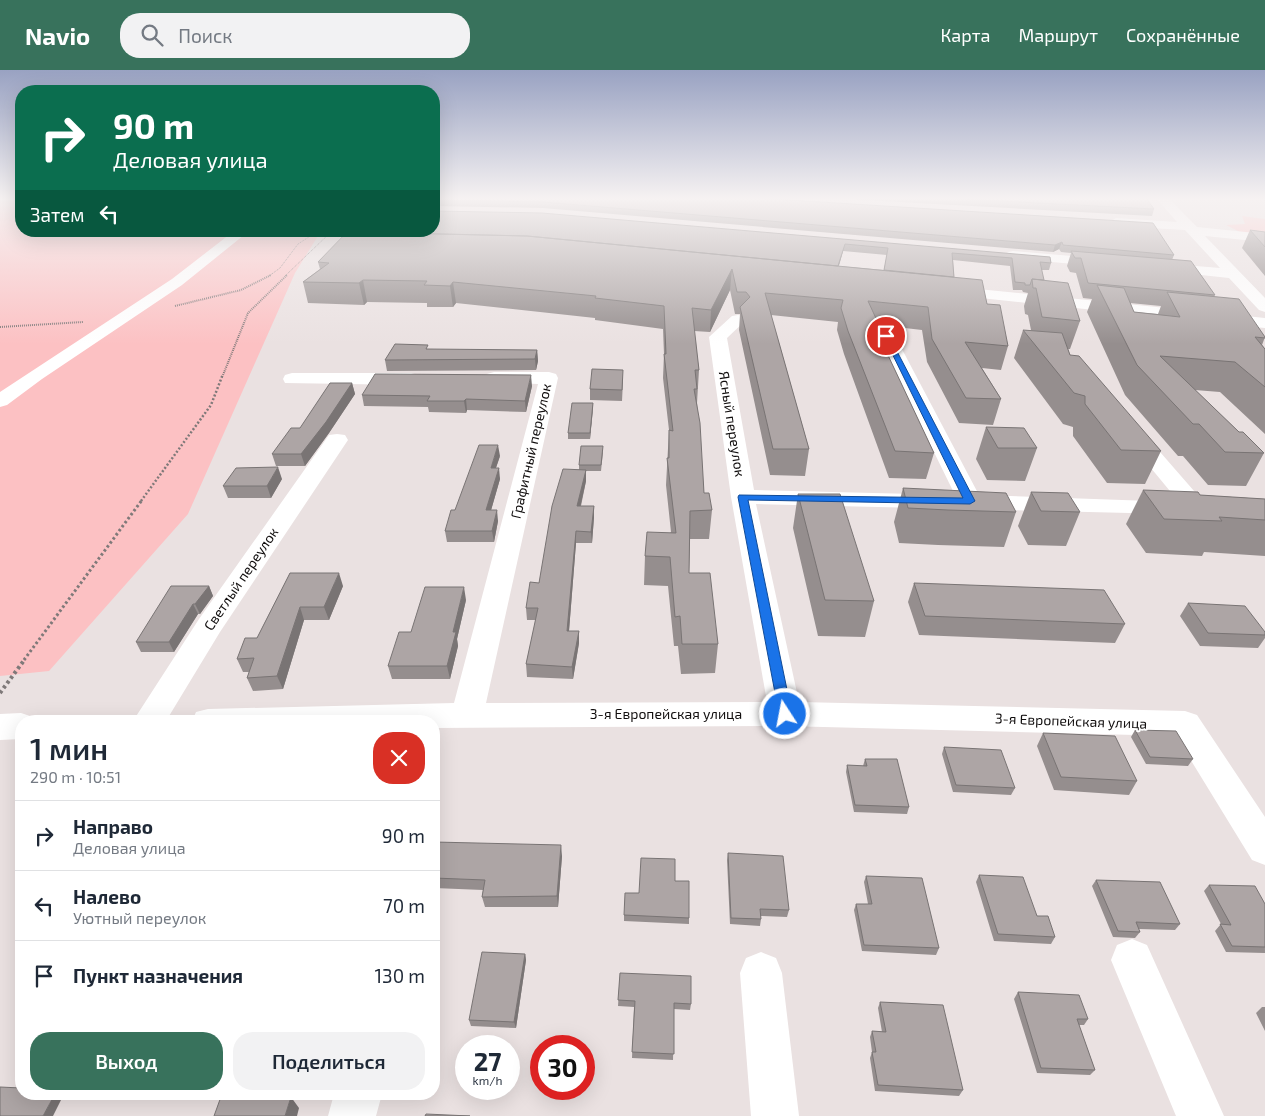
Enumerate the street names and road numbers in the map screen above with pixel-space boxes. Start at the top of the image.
street label: Ясный переулок [716,370,749,478]
street label: Графитный переулок [507,381,554,520]
street label: Светлый переулок [200,523,282,634]
street label: 3-я Европейская улица [590,705,742,722]
street label: 3-я Европейская улица [995,709,1147,732]

